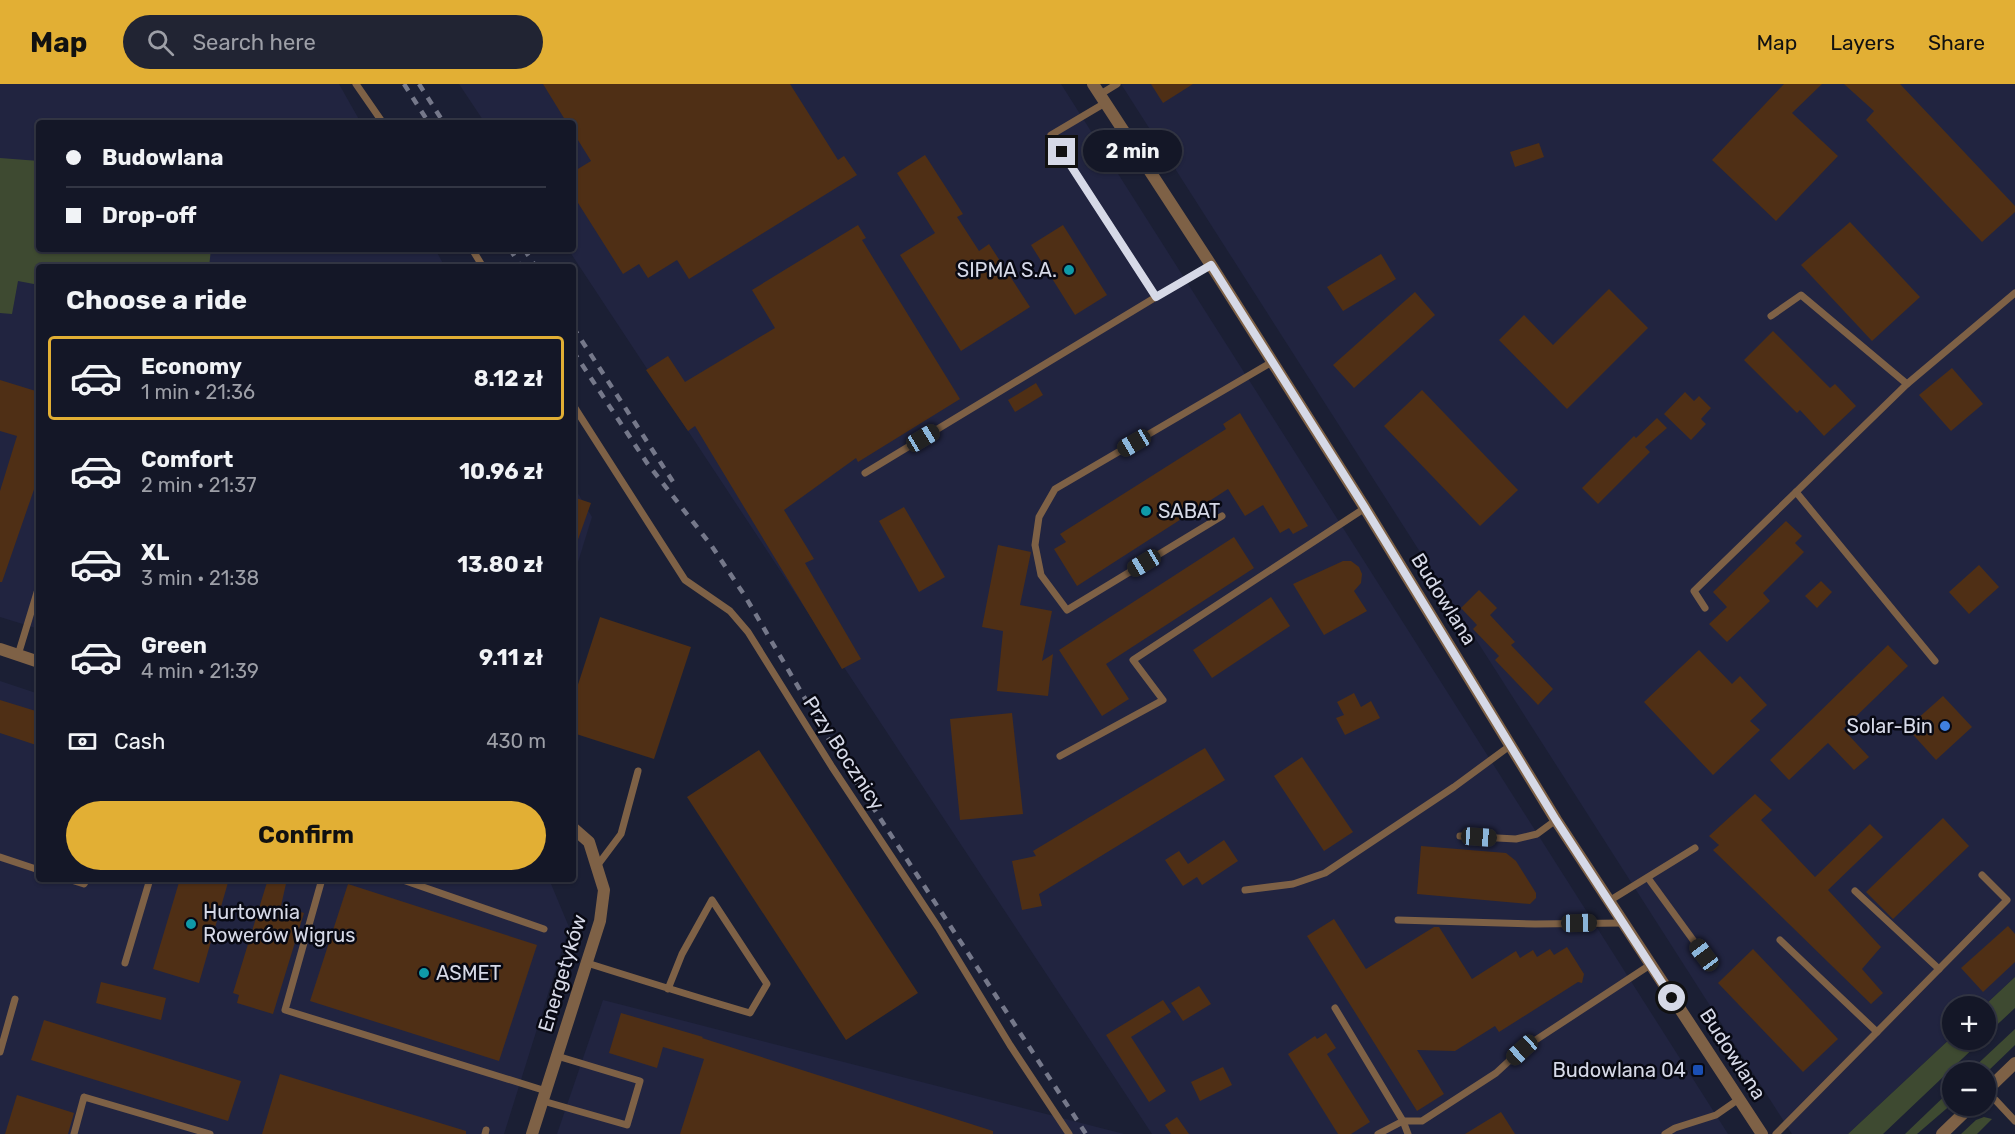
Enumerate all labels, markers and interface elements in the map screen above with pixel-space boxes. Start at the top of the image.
search box [123,15,543,69]
text: Map [30,26,87,59]
icon: search [144,26,177,59]
text: Search here [192,29,316,56]
text: Map [1756,30,1797,55]
text: Layers [1830,30,1895,55]
text: Share [1928,30,1985,55]
callout: 2 min [1083,131,1182,173]
route end [1048,138,1075,165]
text: 2 min [1105,139,1160,163]
text: Budowlana [102,144,223,171]
text: Drop-off [102,202,197,229]
place label: SIPMA S.A. [957,258,1057,282]
marker: SIPMA S.A. [1062,263,1076,277]
text: Choose a ride [66,284,247,316]
icon: car [69,351,123,405]
text: Economy [141,353,242,380]
text: 8.12 zł [474,365,543,392]
text: 1 min · 21:36 [141,380,255,404]
car [903,421,943,455]
car [1114,426,1154,460]
icon: car [69,444,123,498]
text: Comfort [141,446,233,473]
text: 10.96 zł [459,458,543,485]
text: 2 min · 21:37 [141,473,256,497]
place label: SABAT [1158,499,1221,523]
marker: SABAT [1139,504,1153,518]
icon: car [69,537,123,591]
text: XL [141,539,169,566]
car [1124,546,1164,580]
street label: Budowlana [1406,549,1482,649]
text: 13.80 zł [457,551,543,578]
text: 3 min · 21:38 [141,566,259,590]
icon: car [69,630,123,684]
text: Green [141,632,207,659]
text: 9.11 zł [479,644,543,671]
text: 4 min · 21:39 [141,659,259,683]
street label: Przy Bocznicy [798,692,890,814]
place label: Solar-Bin [1847,714,1933,738]
marker: Solar-Bin [1938,719,1952,733]
icon: cash [66,725,99,758]
text: Cash [114,728,165,755]
text: 430 m [486,729,546,753]
button: Confirm [66,801,546,870]
car [1460,827,1498,847]
place label: Hurtownia Rowerów Wigrus [203,900,356,947]
street label: Energetyków [533,911,591,1035]
car [1561,914,1597,932]
marker: Hurtownia Rowerów Wigrus [184,917,198,931]
car [1686,935,1722,975]
place label: ASMET [436,961,502,985]
marker: ASMET [417,966,431,980]
route start [1658,984,1685,1011]
map controls [1942,996,1996,1116]
button: + [1942,996,1996,1050]
street label: Budowlana [1695,1004,1771,1104]
car [1503,1031,1541,1069]
place label: Budowlana 04 [1552,1058,1686,1082]
button: − [1942,1062,1996,1116]
marker: Budowlana 04 [1691,1063,1705,1077]

